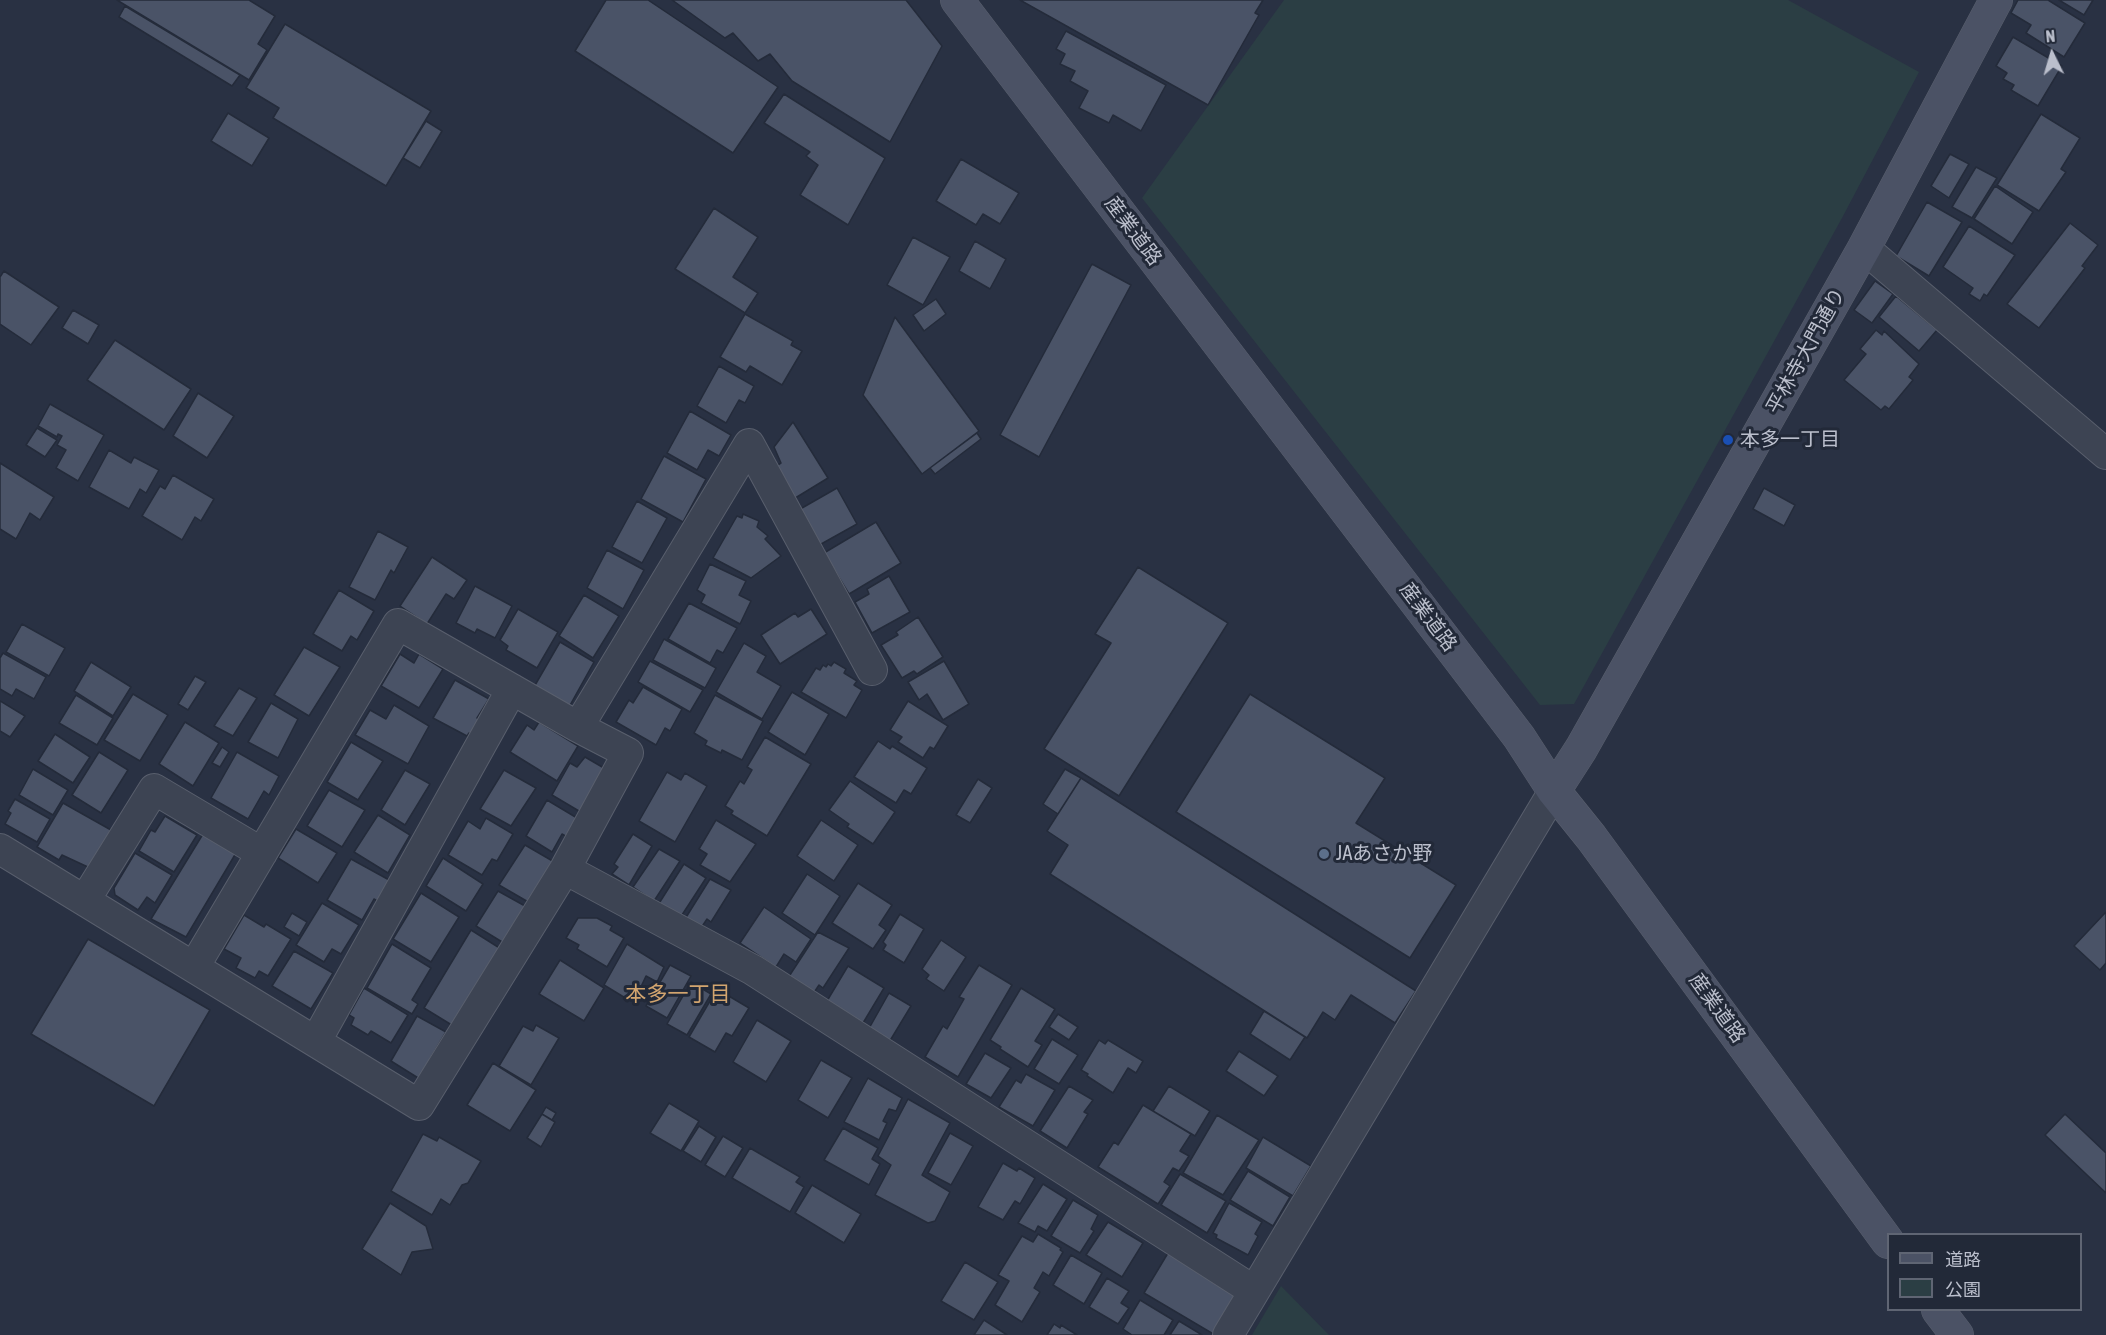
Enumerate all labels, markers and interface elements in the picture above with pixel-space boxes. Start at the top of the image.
north arrow [2022,24,2082,84]
text: N [2045,27,2056,45]
street label: 産業道路 [1099,192,1167,270]
street label: 平林寺大門通り [1762,284,1850,418]
place label: 本多一丁目 [1740,428,1840,452]
marker: 本多一丁目 [1721,433,1735,447]
street label: 産業道路 [1394,578,1462,656]
place label: JAあさか野 [1336,842,1432,866]
marker: JAあさか野 [1317,847,1331,861]
street label: 産業道路 [1684,969,1750,1047]
district label: 本多一丁目 [626,981,730,1007]
legend [1887,1233,2082,1311]
text: 道路 [1945,1249,1981,1270]
text: 公園 [1945,1279,1981,1300]

